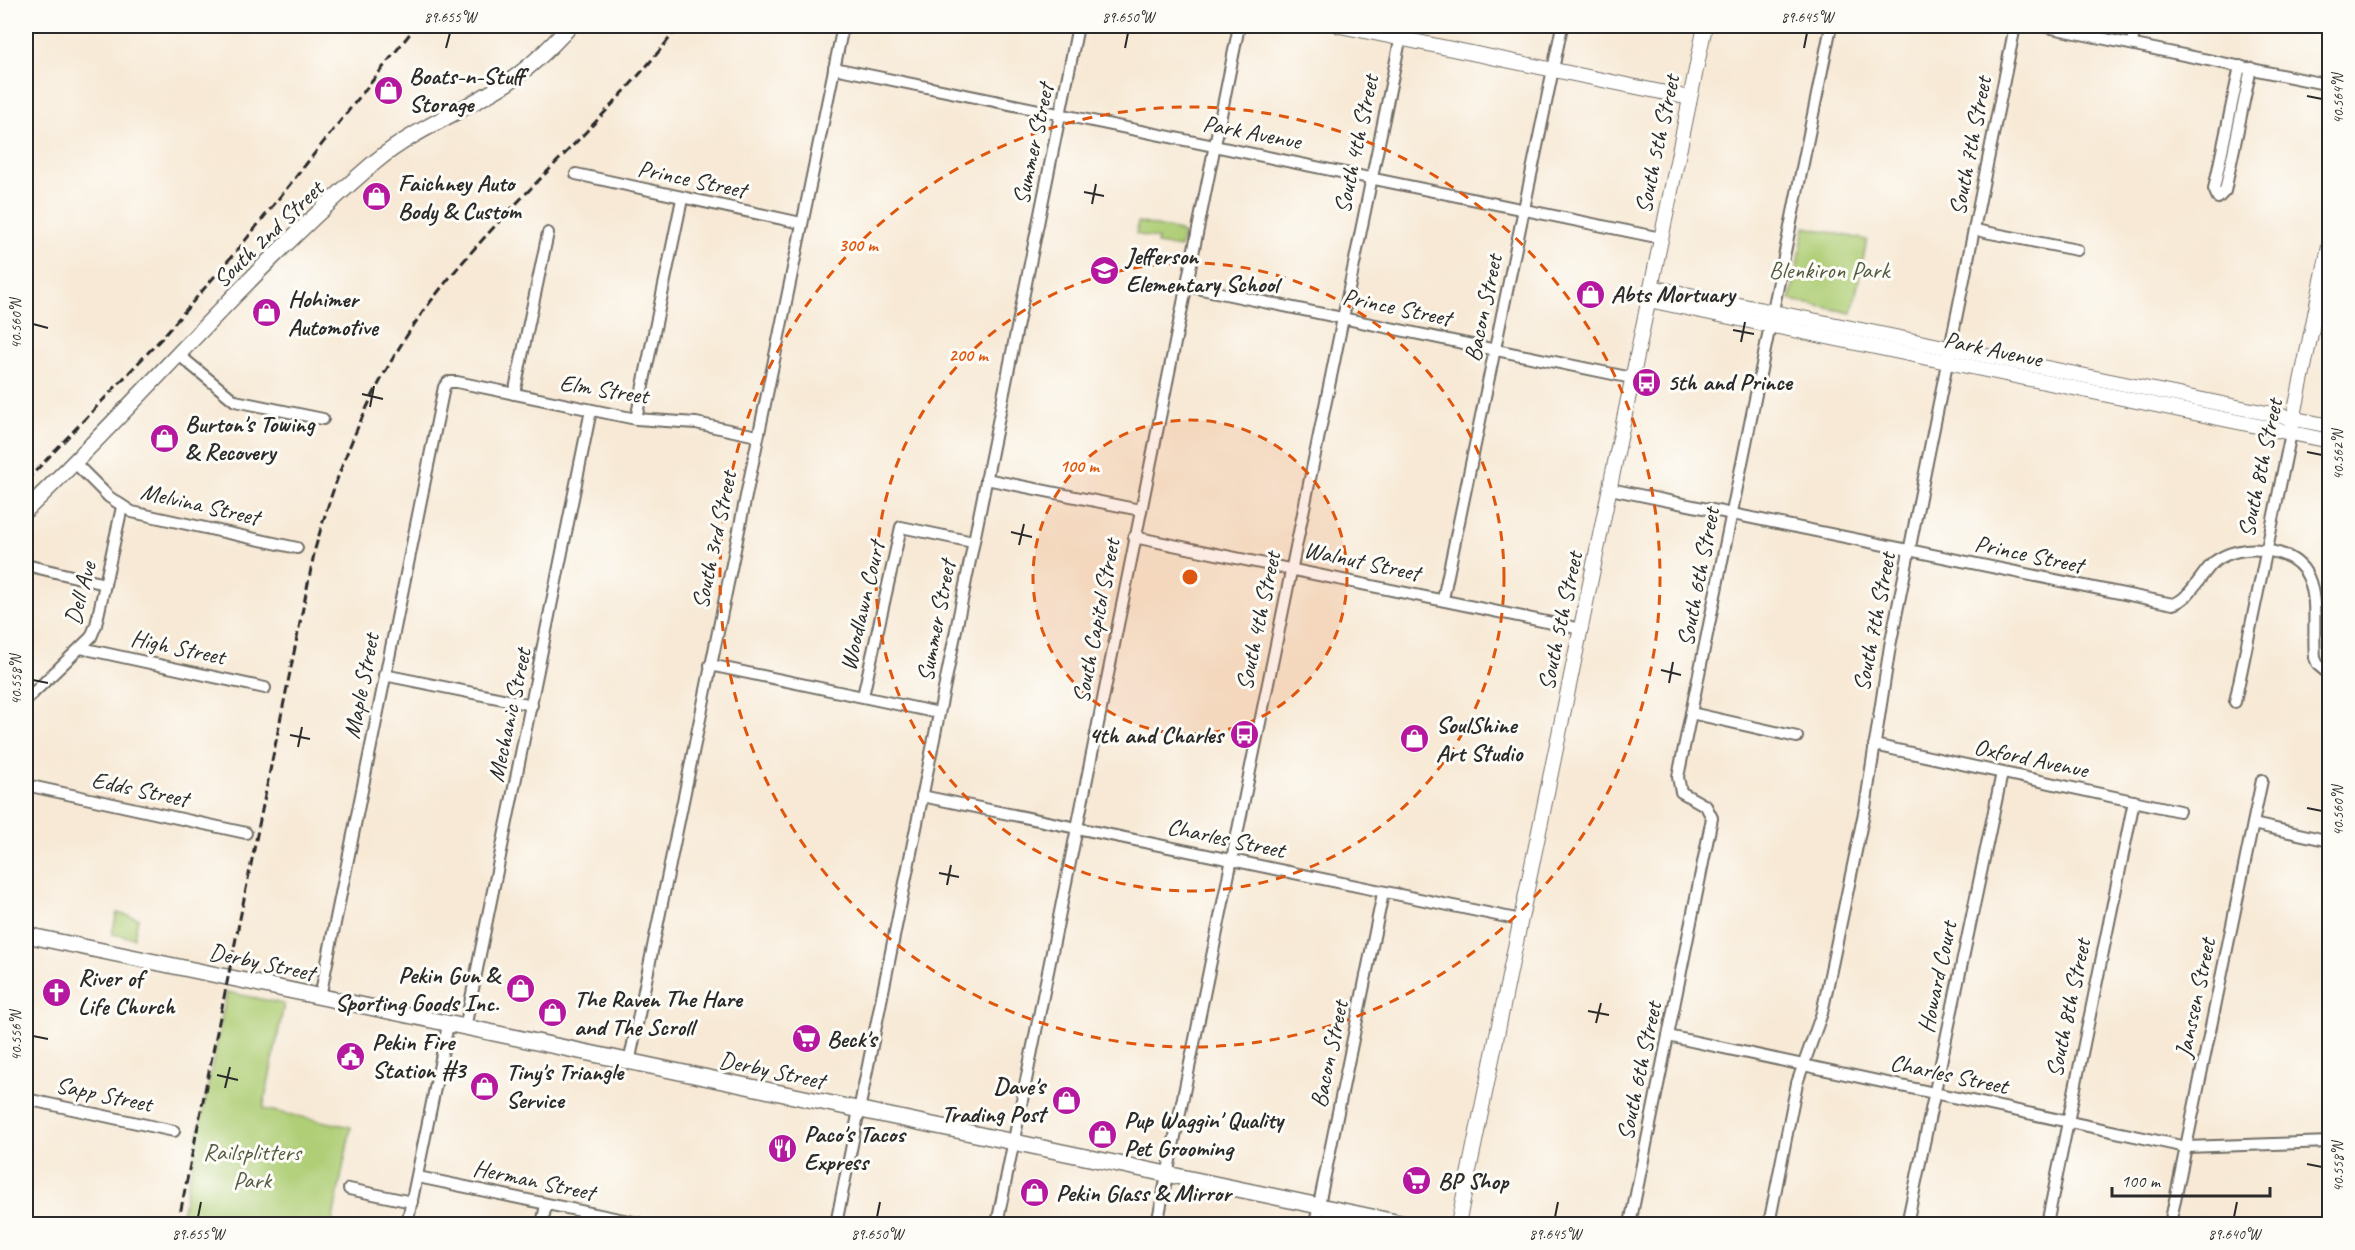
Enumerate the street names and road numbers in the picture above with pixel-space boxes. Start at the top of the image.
street label: South 4th Street [1327,70,1386,216]
street label: South 5th Street [1628,70,1687,216]
street label: South 7th Street [1942,72,1999,218]
street label: Summer Street [1006,78,1061,207]
street label: Park Avenue [1200,108,1306,157]
street label: Prince Street [635,153,752,206]
street label: South 2nd Street [206,172,331,294]
street label: Bacon Street [1457,250,1509,364]
street label: Prince Street [1340,281,1457,334]
street label: Park Avenue [1941,324,2047,374]
street label: Elm Street [558,367,652,411]
street label: South 8th Street [2231,394,2290,540]
street label: South 3rd Street [685,466,744,612]
street label: Melvina Street [138,476,265,533]
street label: South 6th Street [1670,503,1727,649]
street label: Prince Street [1972,528,2089,581]
street label: South Capitol Street [1065,534,1127,706]
street label: Walnut Street [1301,534,1426,589]
street label: Woodlawn Court [833,535,892,674]
street label: South 4th Street [1229,547,1288,693]
street label: South 5th Street [1531,547,1590,693]
street label: South 7th Street [1846,548,1903,694]
street label: Summer Street [910,555,963,684]
street label: Dell Ave [57,556,103,628]
street label: High Street [128,622,230,672]
street label: Maple Street [336,629,386,741]
street label: Mechanic Street [480,644,538,784]
street label: Oxford Avenue [1971,731,2093,785]
street label: Edds Street [89,764,194,814]
street label: Charles Street [1165,811,1289,865]
street label: Howard Court [1911,917,1964,1035]
street label: South 8th Street [2039,934,2098,1080]
street label: Janssen Street [2168,934,2223,1061]
street label: Derby Street [207,936,320,988]
street label: Bacon Street [1303,996,1355,1110]
street label: South 6th Street [1610,997,1669,1143]
street label: Derby Street [717,1044,830,1096]
street label: Charles Street [1888,1047,2012,1101]
street label: Sapp Street [53,1069,157,1119]
street label: Herman Street [471,1153,600,1208]

